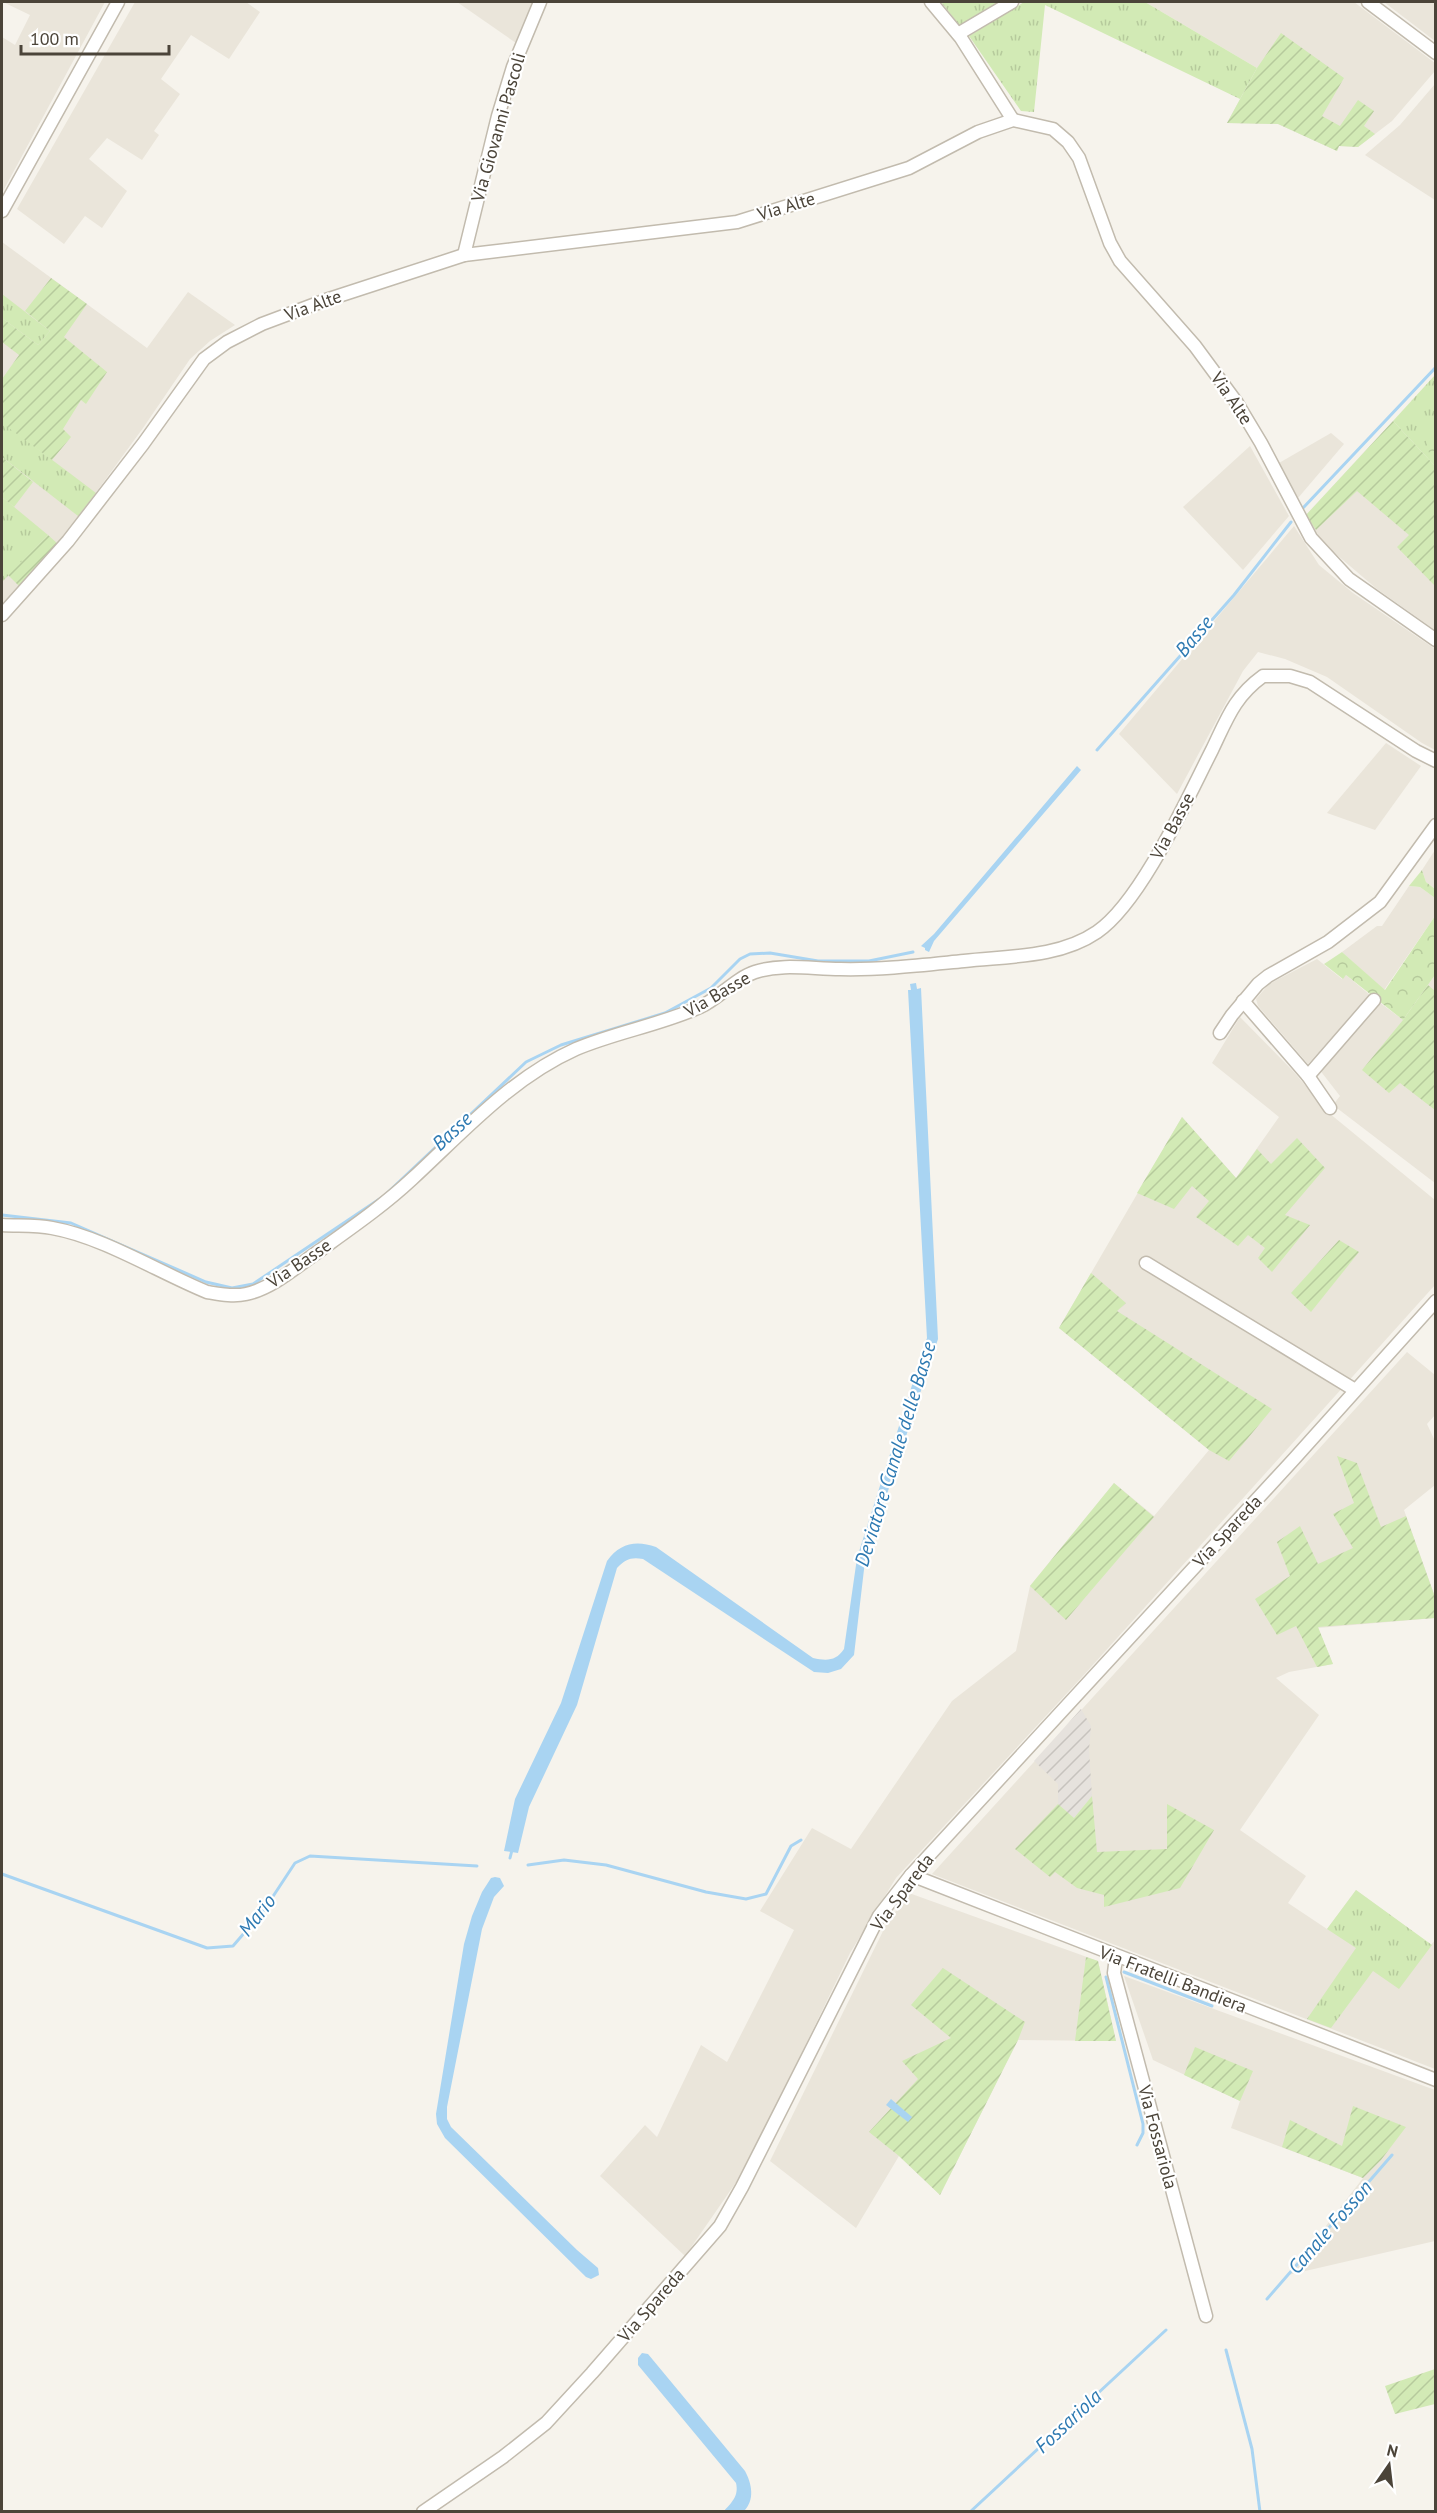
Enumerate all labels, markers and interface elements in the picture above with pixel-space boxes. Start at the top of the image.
scale bar [21,18,170,56]
text: 100 m [30,27,79,50]
street label: Via Giovanni Pascoli [465,50,530,205]
street label: Via Alte [753,186,818,226]
street label: Via Alte [280,284,345,326]
street label: Via Alte [1205,366,1258,429]
water label: Basse [1169,609,1219,662]
street label: Via Basse [1144,789,1199,864]
street label: Via Basse [679,966,754,1023]
water label: Basse [426,1105,478,1156]
street label: Via Basse [262,1233,335,1293]
water label: Deviatore Canale delle Basse [848,1338,942,1570]
street label: Via Spareda [1187,1490,1266,1573]
street label: Via Spareda [865,1849,939,1936]
water label: Mario [232,1889,282,1941]
street label: Via Fratelli Bandiera [1095,1940,1250,2018]
street label: Via Fossariola [1133,2082,1183,2191]
water label: Canale Fosson [1282,2175,1378,2279]
street label: Via Spareda [612,2263,689,2348]
water label: Fossariola [1029,2383,1107,2459]
north arrow [1359,2435,1419,2495]
text: N [1385,2439,1400,2461]

